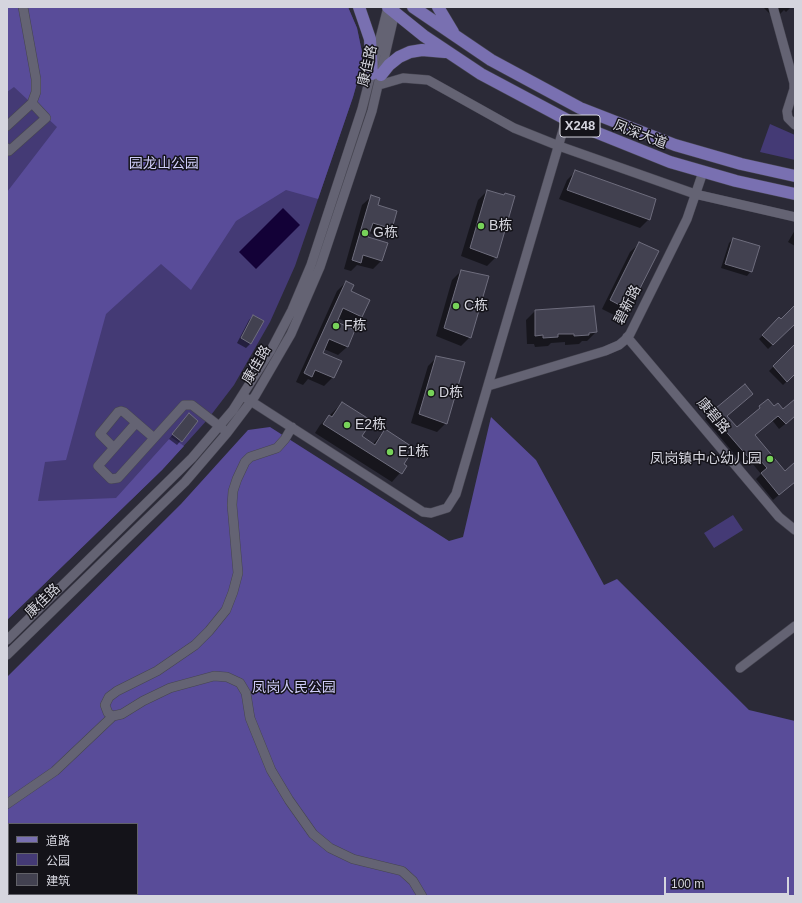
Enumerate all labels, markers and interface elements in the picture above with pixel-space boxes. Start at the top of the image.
street label: 康佳路 [355,44,381,88]
road number: X248 [560,115,600,137]
street label: 凤深大道 [611,117,669,153]
park label: 园龙山公园 [129,156,199,172]
place label: B栋 [489,218,512,234]
marker: B栋 [476,221,486,231]
place label: G栋 [373,225,398,241]
marker: G栋 [360,228,370,238]
street label: 碧新路 [611,282,645,328]
place label: C栋 [464,298,488,314]
marker: C栋 [451,301,461,311]
place label: F栋 [344,318,367,334]
marker: F栋 [331,321,341,331]
street label: 康佳路 [239,343,275,387]
place label: D栋 [439,385,463,401]
marker: D栋 [426,388,436,398]
street label: 康碧路 [693,395,733,437]
place label: E2栋 [355,417,386,433]
marker: E2栋 [342,420,352,430]
place label: E1栋 [398,444,429,460]
marker: E1栋 [385,447,395,457]
place label: 凤岗镇中心幼儿园 [650,451,762,467]
marker: 凤岗镇中心幼儿园 [765,454,775,464]
street label: 康佳路 [22,580,64,622]
park label: 凤岗人民公园 [252,680,336,696]
legend [8,823,138,895]
text: 道路 [46,834,70,848]
text: 公园 [46,854,70,868]
scale bar [666,869,791,895]
text: 建筑 [46,874,70,888]
text: 100 m [671,877,704,891]

